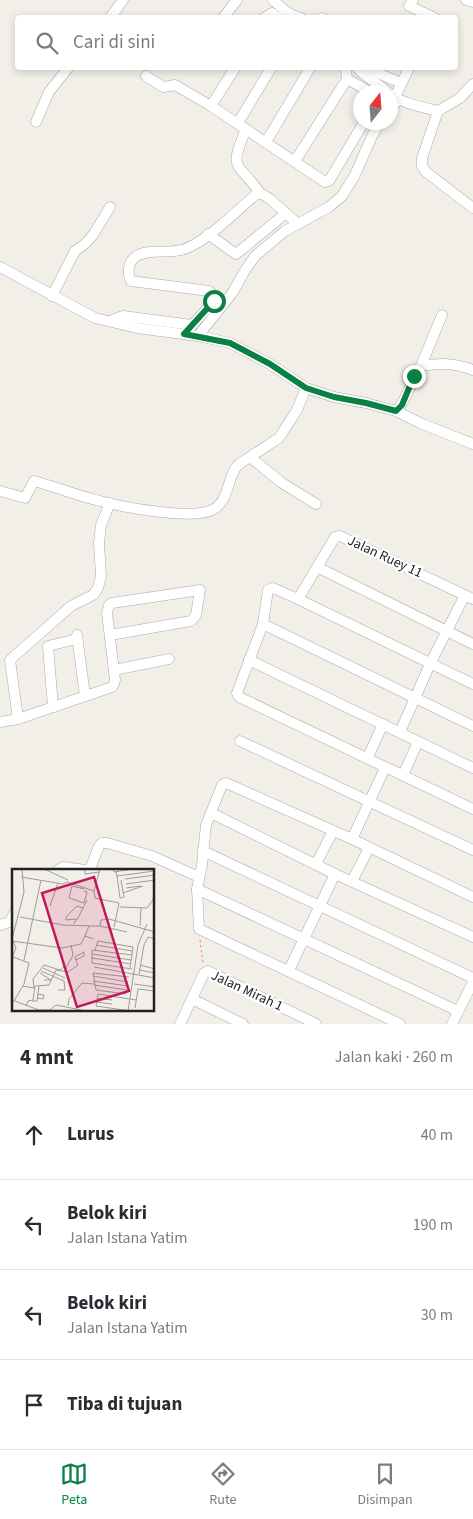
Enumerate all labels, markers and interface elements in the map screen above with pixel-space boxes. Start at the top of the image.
search box [15,15,458,70]
icon: search [33,29,61,57]
text: Cari di sini [73,29,155,56]
north arrow [353,85,398,130]
route start [203,290,226,313]
route end [403,365,426,388]
street label: Jalan Ruey 11 [344,531,426,583]
inset map [12,869,155,1012]
street label: Jalan Mirah 1 [208,966,286,1016]
text: 4 mnt [20,1042,73,1072]
text: Jalan kaki · 260 m [335,1046,453,1068]
icon: ahead [20,1121,48,1149]
text: Lurus [67,1121,114,1148]
text: 40 m [421,1124,453,1146]
text: Belok kiri [67,1200,147,1227]
icon: left [20,1211,48,1239]
text: 190 m [413,1214,453,1236]
text: Jalan Istana Yatim [67,1227,188,1249]
text: Belok kiri [67,1290,147,1317]
icon: left [20,1301,48,1329]
text: 30 m [421,1304,453,1326]
text: Jalan Istana Yatim [67,1317,188,1339]
icon: arrive [20,1391,48,1419]
text: Tiba di tujuan [67,1391,182,1418]
tab: Peta [60,1460,88,1510]
tab: Rute [209,1460,237,1510]
tab: Disimpan [357,1460,413,1510]

